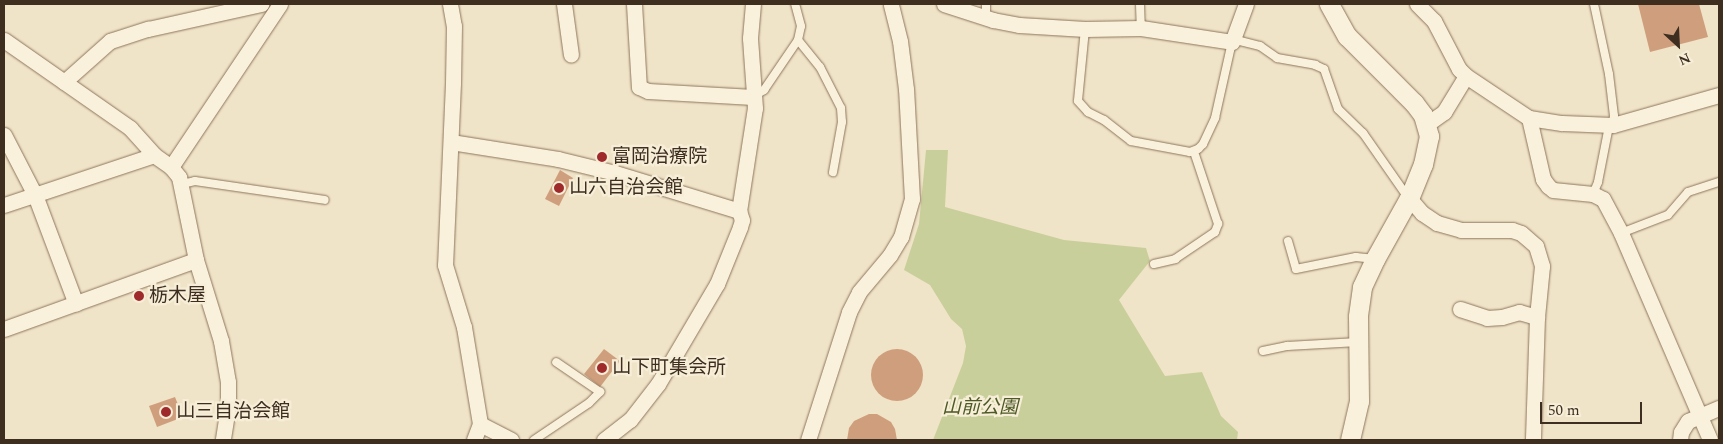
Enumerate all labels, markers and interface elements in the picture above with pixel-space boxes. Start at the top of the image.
north arrow [1653,20,1703,70]
text: N [1675,47,1694,71]
place label: 富岡治療院 [612,146,707,168]
marker: 富岡治療院 [596,151,608,163]
place label: 山六自治会館 [569,177,683,199]
marker: 山六自治会館 [553,182,565,194]
place label: 栃木屋 [149,285,206,307]
marker: 栃木屋 [133,290,145,302]
place label: 山下町集会所 [612,357,726,379]
marker: 山下町集会所 [596,362,608,374]
scale bar [1543,392,1646,424]
park label: 山前公園 [942,397,1018,419]
text: 50 m [1548,399,1580,422]
place label: 山三自治会館 [176,401,290,423]
marker: 山三自治会館 [160,406,172,418]

